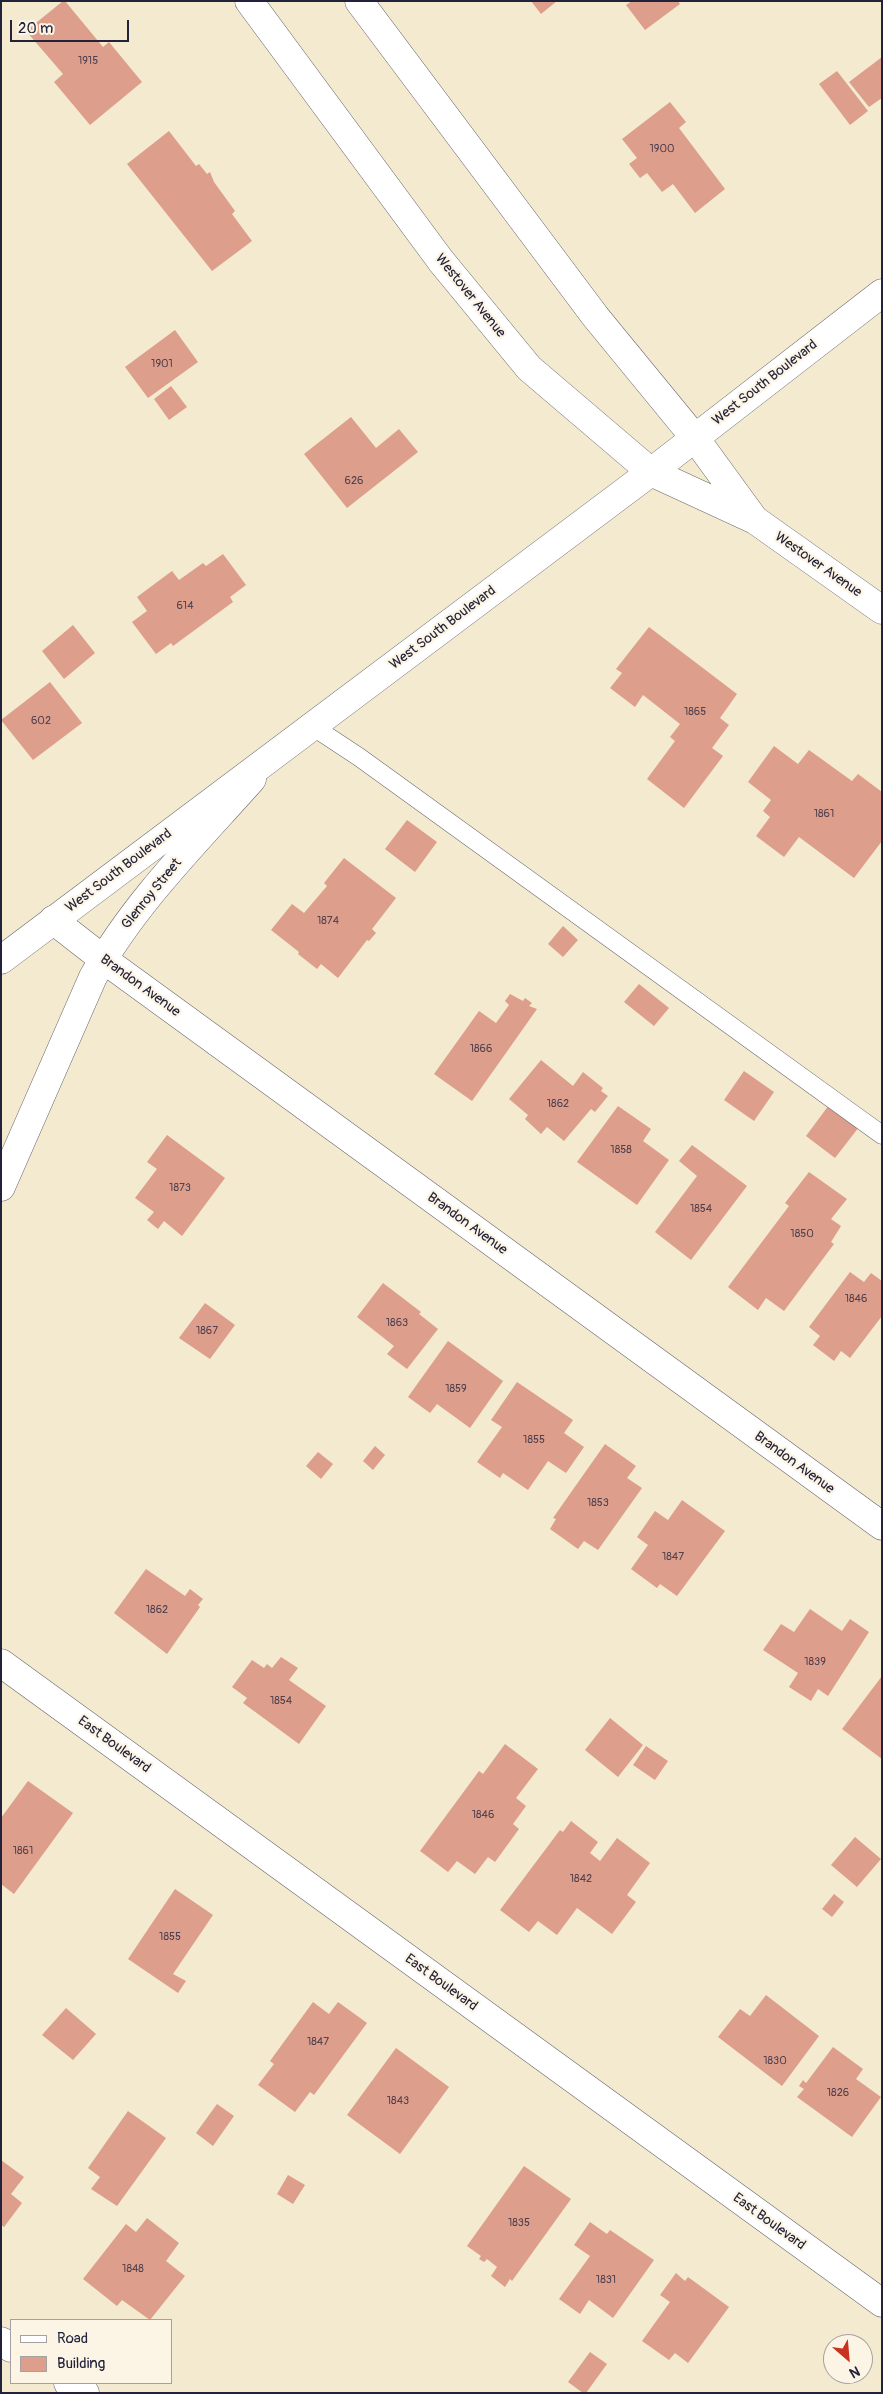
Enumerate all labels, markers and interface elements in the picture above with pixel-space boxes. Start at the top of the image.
scale bar [12,10,131,42]
text: 20 m [18,19,53,38]
house number: 1915 [78,54,98,68]
house number: 1900 [650,142,674,156]
street label: Westover Avenue [431,251,509,341]
street label: West South Boulevard [709,337,821,429]
house number: 1901 [151,357,173,371]
house number: 626 [345,474,363,488]
street label: Westover Avenue [771,529,865,601]
street label: West South Boulevard [386,583,500,673]
house number: 614 [176,599,194,613]
house number: 1865 [684,705,706,719]
house number: 602 [31,714,51,728]
house number: 1861 [814,807,834,821]
street label: West South Boulevard [62,826,176,916]
street label: Glenroy Street [118,855,186,933]
house number: 1874 [317,914,339,928]
street label: Brandon Avenue [97,951,183,1021]
house number: 1866 [470,1042,492,1056]
house number: 1862 [547,1097,569,1111]
house number: 1858 [610,1143,632,1157]
house number: 1873 [169,1181,191,1195]
street label: Brandon Avenue [424,1189,510,1259]
house number: 1854 [690,1202,712,1216]
house number: 1850 [790,1227,814,1241]
house number: 1846 [845,1292,867,1306]
house number: 1863 [386,1316,408,1330]
house number: 1867 [196,1324,218,1338]
house number: 1859 [445,1382,467,1396]
street label: Brandon Avenue [751,1428,837,1498]
house number: 1855 [523,1433,545,1447]
house number: 1853 [587,1496,609,1510]
house number: 1847 [662,1550,684,1564]
house number: 1862 [146,1603,168,1617]
house number: 1839 [804,1655,826,1669]
house number: 1854 [270,1694,292,1708]
street label: East Boulevard [74,1713,154,1777]
house number: 1846 [472,1808,494,1822]
house number: 1861 [13,1844,33,1858]
house number: 1842 [570,1872,592,1886]
house number: 1855 [159,1930,181,1944]
street label: East Boulevard [401,1951,481,2015]
house number: 1847 [307,2035,329,2049]
house number: 1830 [763,2054,787,2068]
house number: 1826 [827,2086,849,2100]
house number: 1843 [387,2094,409,2108]
street label: East Boulevard [729,2190,809,2254]
house number: 1835 [508,2216,530,2230]
house number: 1848 [122,2262,144,2276]
house number: 1831 [596,2273,616,2287]
legend [10,2319,172,2384]
text: Road [57,2329,88,2348]
north arrow [823,2334,873,2384]
text: Building [57,2354,105,2373]
text: N [847,2362,863,2382]

